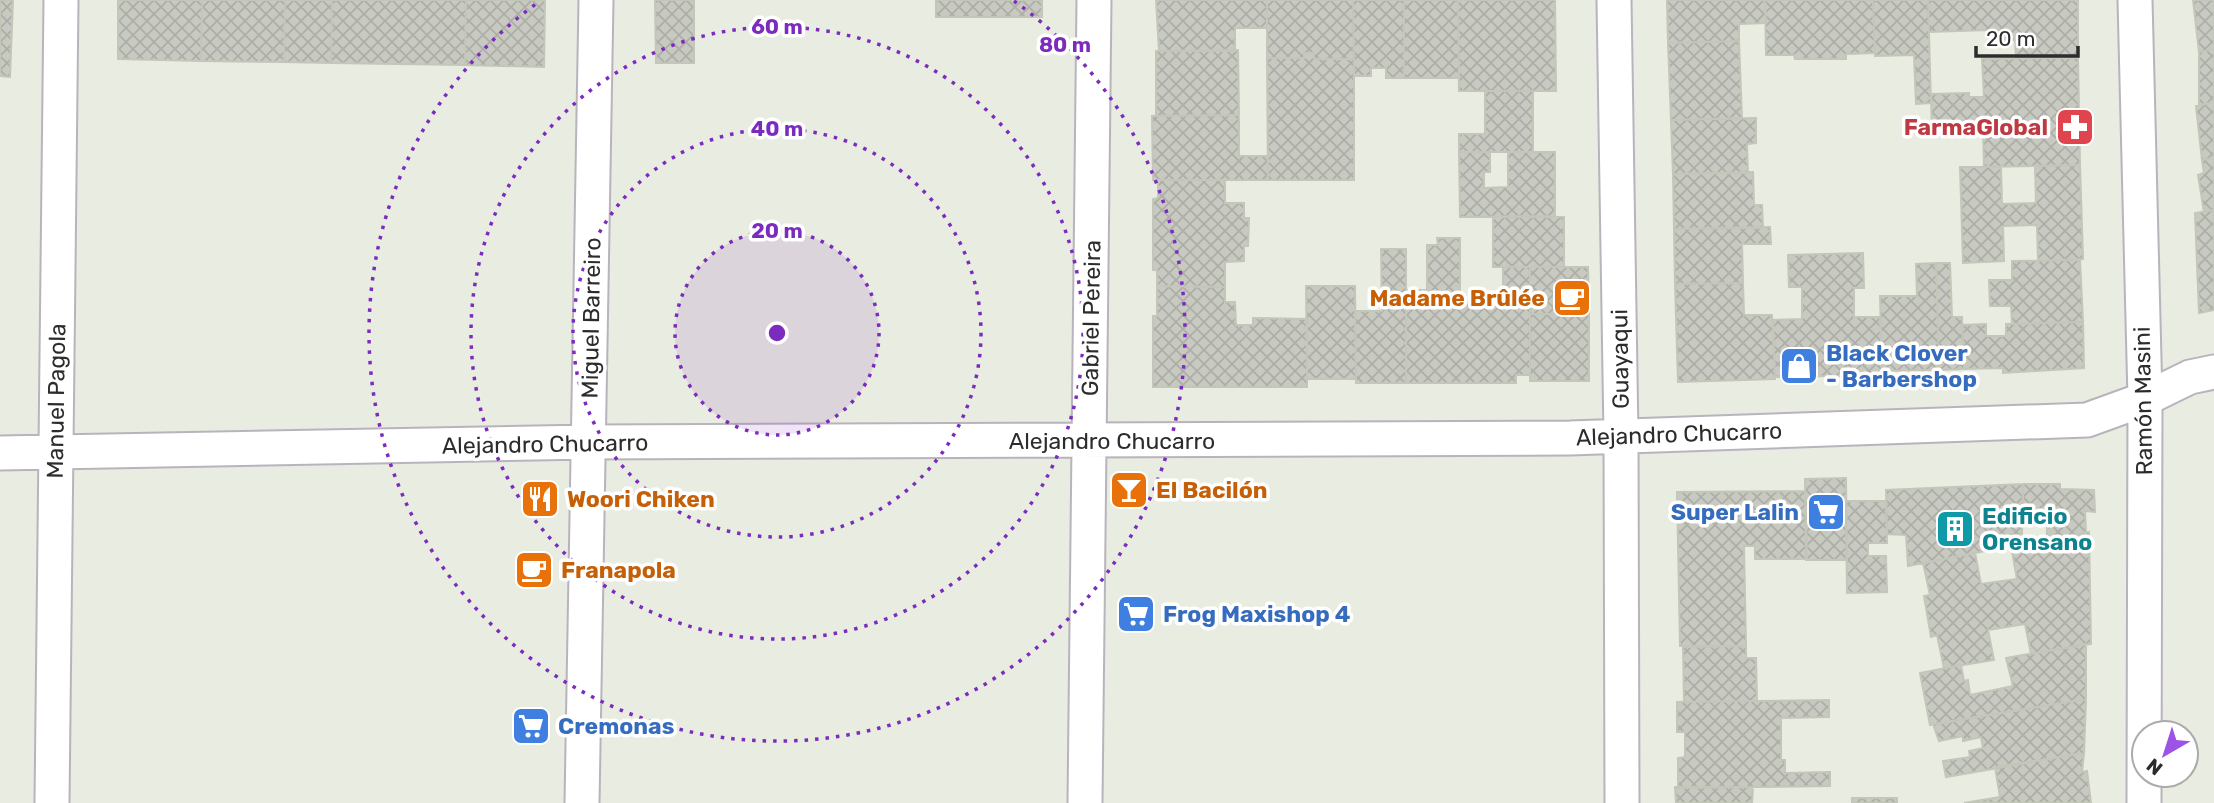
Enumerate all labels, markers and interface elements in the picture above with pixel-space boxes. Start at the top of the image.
text: 60 m [751,14,803,39]
scale bar [1976,14,2078,58]
text: 20 m [1986,26,2035,51]
text: 80 m [1039,32,1091,57]
pharmacy icon: FarmaGlobal [2054,106,2096,148]
place label: FarmaGlobal [1904,113,2048,141]
text: 40 m [751,116,803,141]
text: 20 m [751,218,803,243]
street label: Miguel Barreiro [576,237,606,399]
street label: Gabriel Pereira [1076,240,1106,396]
cafe icon: Madame Brûlée [1551,277,1593,319]
place label: Madame Brûlée [1369,284,1545,312]
street label: Guayaqui [1605,309,1635,409]
centre of rings [765,321,789,345]
street label: Manuel Pagola [41,323,71,479]
street label: Ramón Masini [2128,326,2158,476]
place label: Black Clover - Barbershop [1826,339,1977,393]
shop icon: Black Clover - Barbershop [1778,345,1820,387]
street label: Alejandro Chucarro [1575,416,1783,452]
street label: Alejandro Chucarro [1009,427,1215,455]
street label: Alejandro Chucarro [442,428,648,460]
bar icon: El Bacilón [1108,469,1150,511]
place label: El Bacilón [1156,476,1268,504]
restaurant icon: Woori Chiken [519,478,561,520]
place label: Woori Chiken [567,485,715,513]
supermarket icon: Super Lalin [1805,491,1847,533]
place label: Super Lalin [1671,498,1799,526]
place label: Edificio Orensano [1982,502,2092,556]
building icon: Edificio Orensano [1934,508,1976,550]
cafe icon: Franapola [513,549,555,591]
place label: Franapola [561,556,676,584]
supermarket icon: Frog Maxishop 4 [1115,593,1157,635]
place label: Frog Maxishop 4 [1163,600,1350,628]
supermarket icon: Cremonas [510,705,552,747]
place label: Cremonas [558,712,675,740]
north arrow [2130,719,2200,789]
text: N [2142,754,2167,780]

